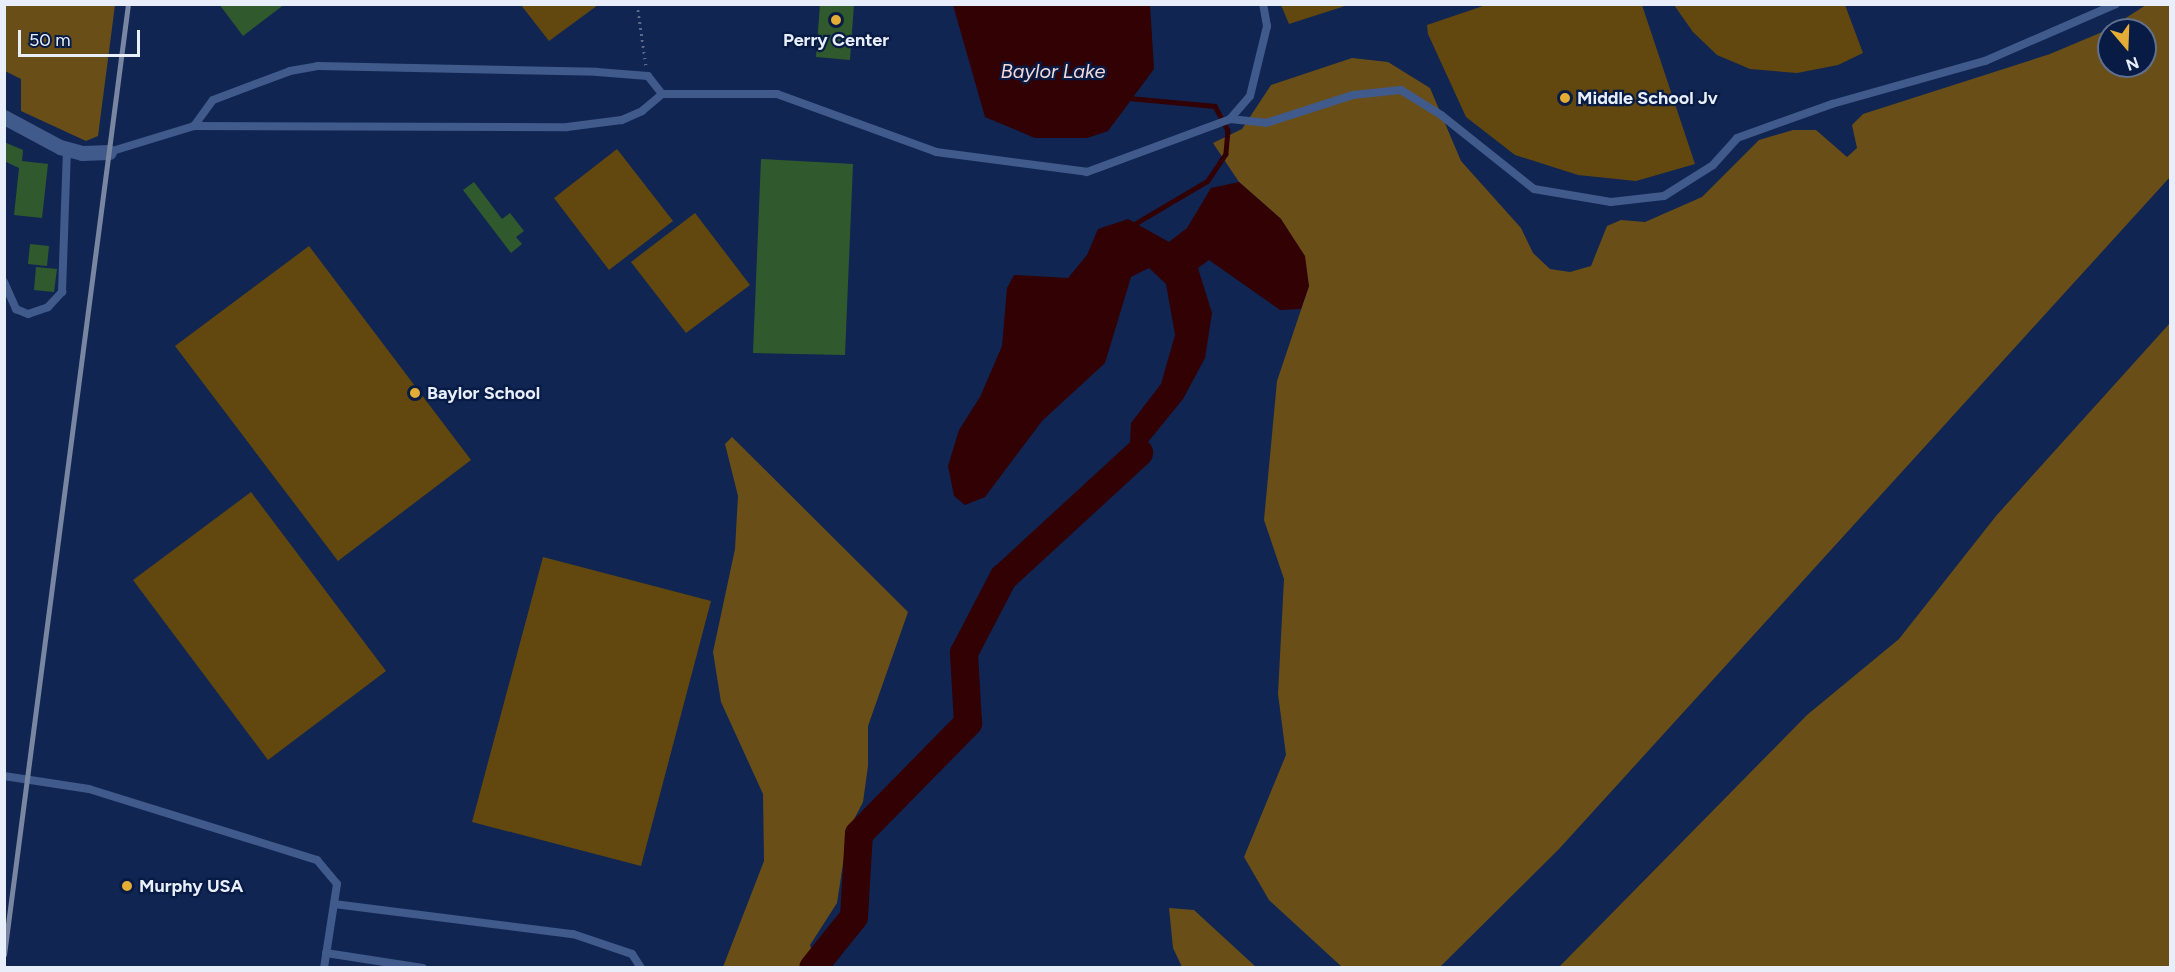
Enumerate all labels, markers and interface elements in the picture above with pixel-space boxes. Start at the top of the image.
marker: Perry Center [829,13,843,27]
scale bar [21,18,142,56]
north arrow [2097,18,2157,78]
text: 50 m [29,29,71,51]
place label: Perry Center [783,29,889,51]
text: N [2123,53,2141,75]
water label: Baylor Lake [1001,59,1105,83]
place label: Middle School Jv [1577,87,1718,109]
marker: Middle School Jv [1558,91,1572,105]
place label: Baylor School [427,382,540,404]
marker: Baylor School [408,386,422,400]
place label: Murphy USA [139,875,243,897]
marker: Murphy USA [120,879,134,893]

